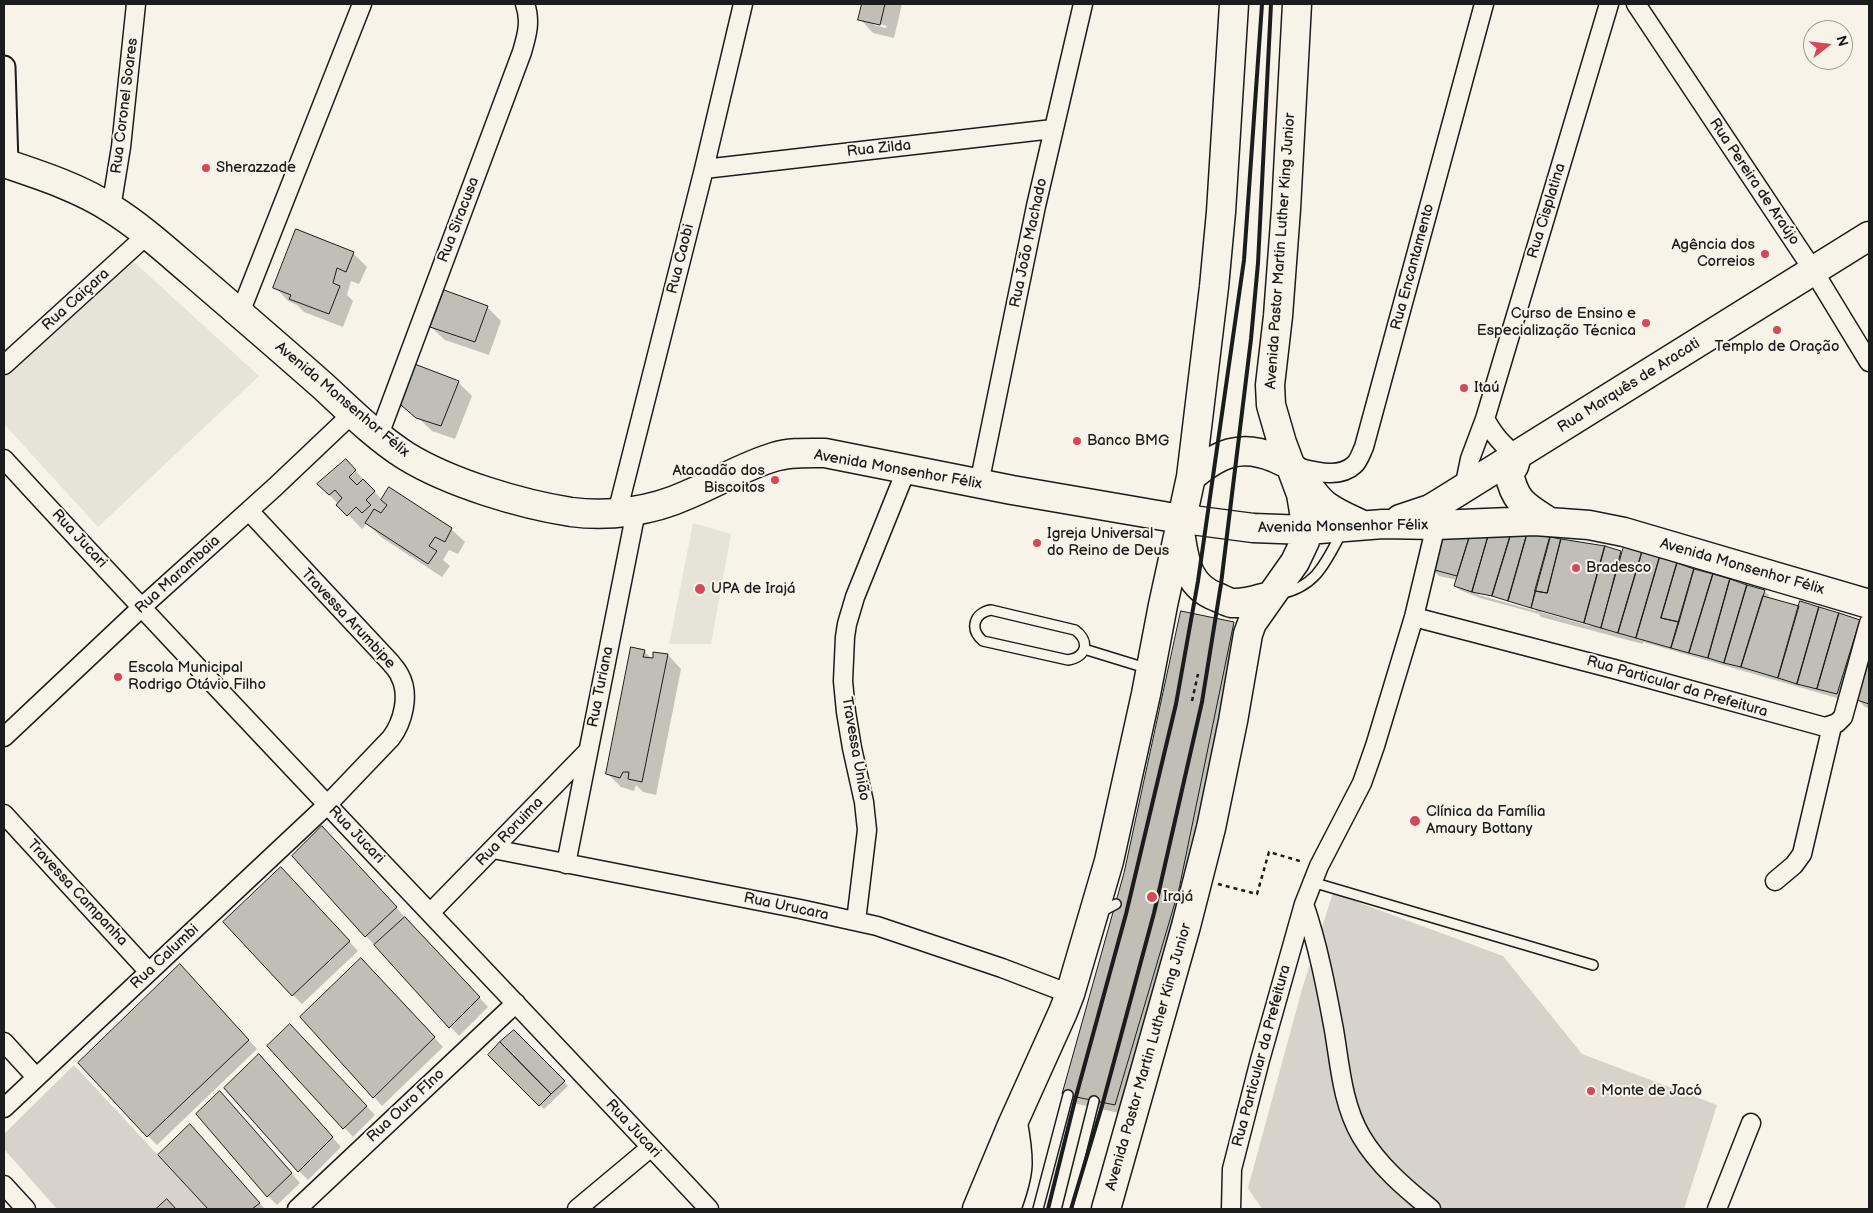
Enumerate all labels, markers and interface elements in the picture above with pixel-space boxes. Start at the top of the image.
north arrow [1803,20,1853,70]
text: N [1832,34,1852,48]
street label: Rua Coronel Soares [108,37,142,175]
street label: Avenida Pastor Martin Luther King Junior [1262,112,1300,390]
street label: Rua Pereira de Araújo [1705,115,1803,249]
street label: Rua Zilda [846,137,912,161]
place label: Sherazzade [216,159,296,177]
street label: Rua Cisplatina [1524,161,1570,261]
marker: Sherazzade [200,162,212,174]
street label: Rua Siracusa [434,175,484,265]
street label: Rua João Machado [1006,177,1052,309]
street label: Rua Encantamento [1387,202,1439,332]
street label: Rua Caobi [664,222,698,296]
place label: Agência dos Correios [1671,236,1755,271]
marker: Agência dos Correios [1759,248,1771,260]
street label: Rua Caiçara [39,265,113,335]
place label: Curso de Ensino e Especialização Técnica [1477,305,1636,340]
marker: Curso de Ensino e Especialização Técnica [1640,317,1652,329]
marker: Templo de Oração [1771,324,1783,336]
street label: Rua Marquês de Aracati [1554,335,1704,437]
street label: Avenida Monsenhor Félix [271,338,413,462]
place label: Templo de Oração [1715,338,1839,356]
place label: Itaú [1474,379,1500,397]
marker: Itaú [1458,382,1470,394]
place label: Banco BMG [1087,432,1169,450]
marker: Banco BMG [1071,435,1083,447]
street label: Avenida Monsenhor Félix [813,446,983,494]
place label: Atacadão dos Biscoitos [672,462,765,497]
marker: Atacadão dos Biscoitos [769,474,781,486]
street label: Rua Jucari [47,506,111,572]
street label: Avenida Monsenhor Félix [1258,517,1428,537]
place label: Igreja Universal do Reino de Deus [1047,525,1169,560]
street label: Rua Marambaia [132,532,224,618]
street label: Avenida Monsenhor Félix [1658,535,1826,599]
marker: Igreja Universal do Reino de Deus [1031,537,1043,549]
place label: Bradesco [1586,559,1651,577]
marker: Bradesco [1570,562,1582,574]
street label: Travessa Arumbipe [297,565,399,673]
place label: UPA de Irajá [711,580,795,598]
marker: UPA de Irajá [693,582,707,596]
street label: Rua Turiana [584,645,618,729]
street label: Rua Particular da Prefeitura [1584,652,1770,722]
place label: Escola Municipal Rodrigo Otávio Filho [128,659,266,694]
marker: Escola Municipal Rodrigo Otávio Filho [112,671,124,683]
street label: Travessa União [837,696,873,802]
street label: Rua Roruima [473,794,547,870]
street label: Rua Jucari [324,802,388,868]
place label: Clínica da Família Amaury Bottany [1426,803,1545,838]
marker: Clínica da Família Amaury Bottany [1408,814,1422,828]
street label: Travessa Campanha [23,836,131,950]
place label: Irajá [1163,888,1193,906]
street label: Rua Urucara [742,889,830,925]
marker: Irajá [1145,890,1159,904]
street label: Rua Calumbi [127,921,203,993]
street label: Avenida Pastor Martin Luther King Junior [1102,921,1196,1193]
street label: Rua Particular da Prefeitura [1229,963,1295,1149]
street label: Rua Ouro FIno [363,1065,449,1147]
place label: Monte de Jacó [1601,1082,1702,1100]
marker: Monte de Jacó [1585,1085,1597,1097]
street label: Rua Jucari [601,1096,665,1162]

